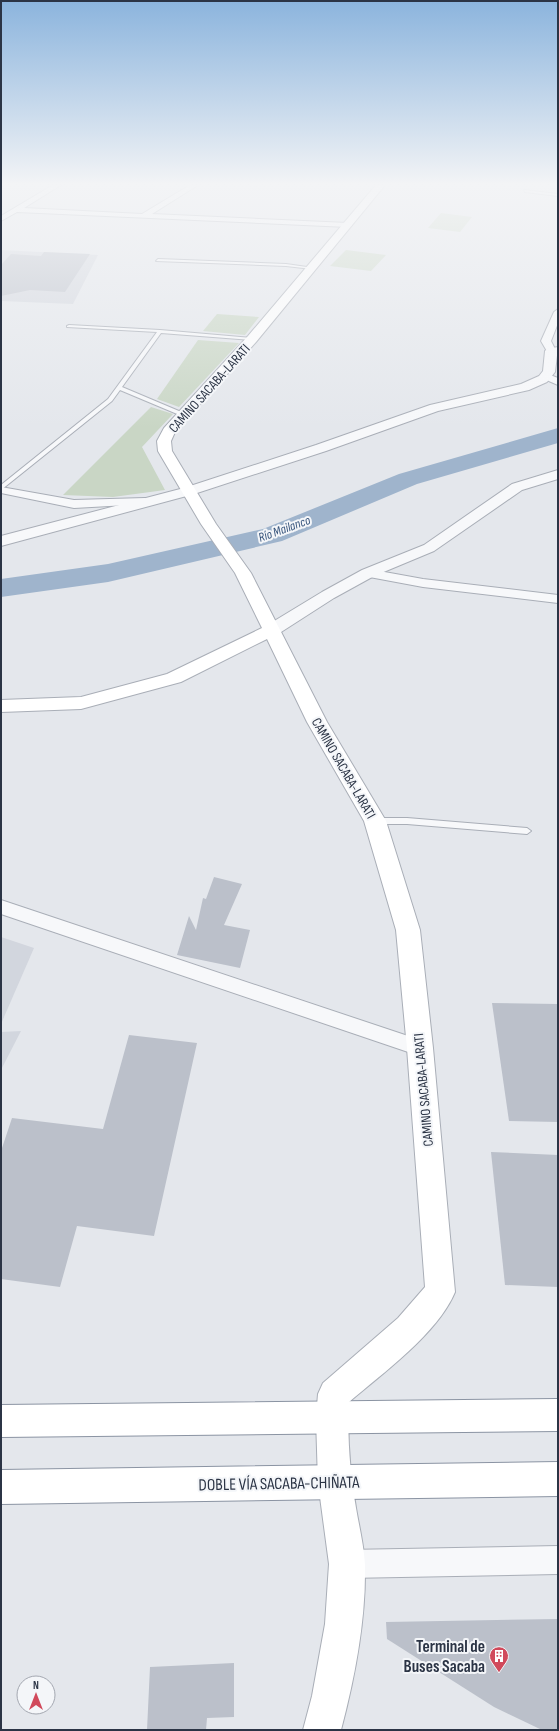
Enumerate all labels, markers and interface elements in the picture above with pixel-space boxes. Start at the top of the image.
street label: CAMINO SACABA-LARATI [165,340,254,436]
water label: Río Mailanco [256,512,313,546]
street label: CAMINO SACABA-LARATI [308,715,379,822]
street label: CAMINO SACABA-LARATI [410,1033,437,1147]
street label: DOBLE VÍA SACABA-CHIÑATA [198,1473,360,1495]
place label: Terminal de Buses Sacaba [404,1637,485,1677]
building icon: Terminal de Buses Sacaba [488,1645,510,1673]
north arrow [16,1675,56,1715]
text: N [33,1679,39,1692]

